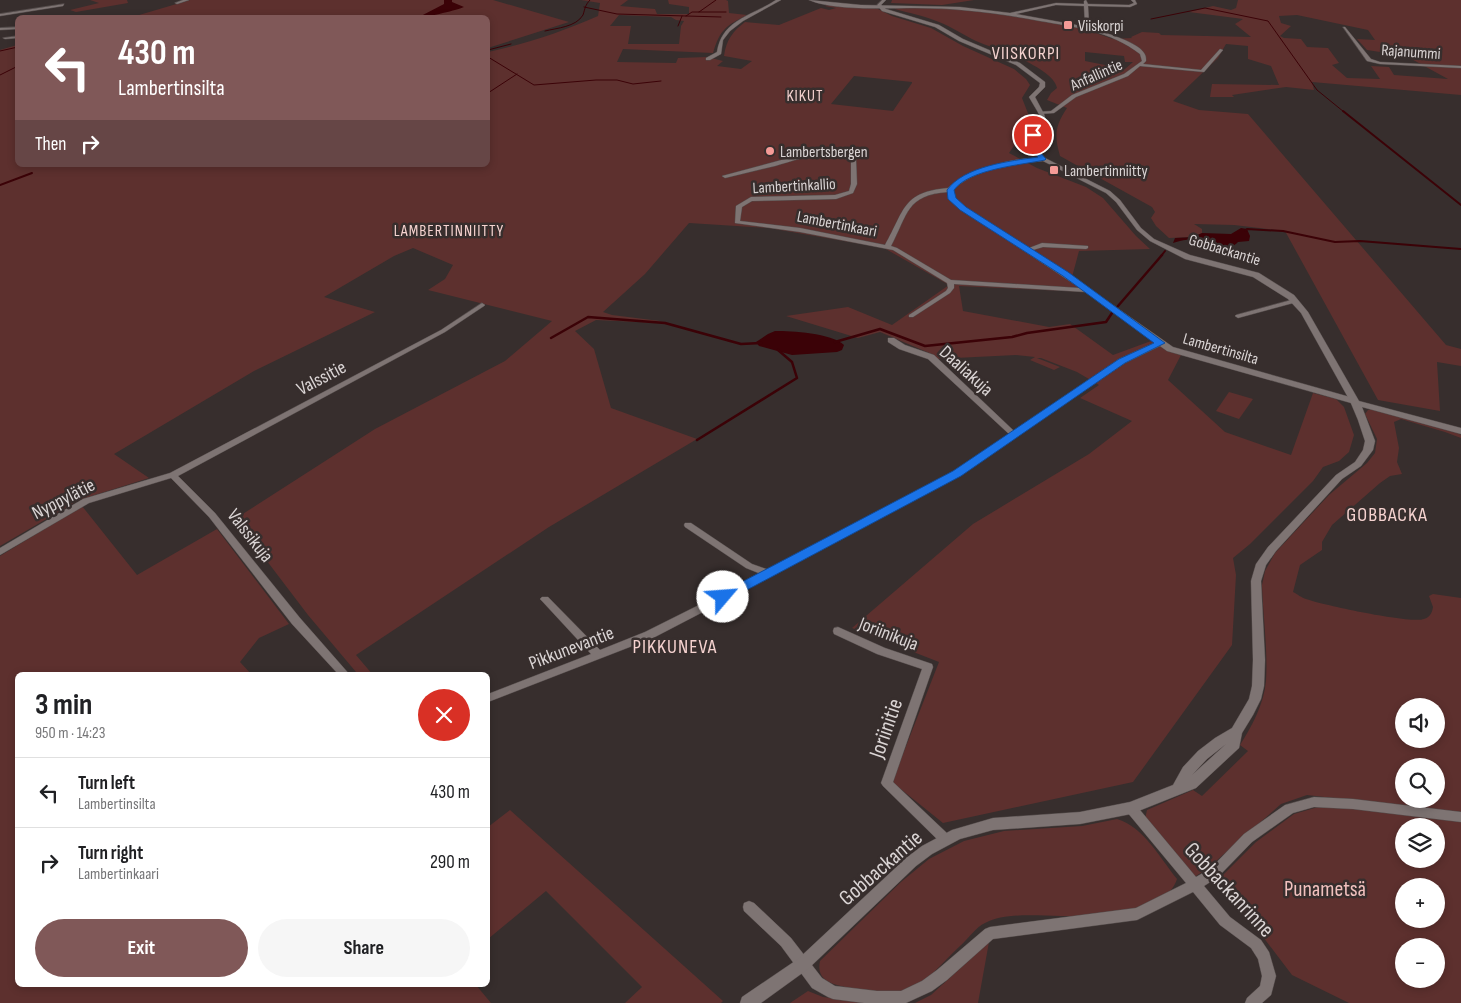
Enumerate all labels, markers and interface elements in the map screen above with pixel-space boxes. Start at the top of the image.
place label: Viiskorpi [1078,17,1124,36]
marker: Viiskorpi [1062,19,1074,31]
text: 430 m [118,32,195,75]
icon: left [35,35,100,100]
street label: Rajanummi [1381,41,1441,64]
district label: VIISKORPI [992,43,1060,64]
street label: Anfallintie [1067,55,1126,96]
text: Lambertinsilta [118,75,225,102]
district label: KIKUT [786,87,824,106]
pin [1012,114,1054,156]
icon: arrive [1019,121,1047,149]
icon: right [76,130,104,158]
text: Then [35,133,66,156]
place label: Lambertsbergen [780,143,868,162]
marker: Lambertsbergen [764,145,776,157]
place label: Lambertinniitty [1064,162,1148,181]
marker: Lambertinniitty [1048,164,1060,176]
street label: Lambertinkallio [752,175,836,198]
street label: Lambertinkaari [795,207,878,242]
district label: LAMBERTINNIITTY [394,222,504,241]
street label: Gobbackantie [1186,231,1263,270]
street label: Lambertinsilta [1181,330,1260,369]
street label: Daaliakuja [934,341,998,401]
street label: Valssitie [293,356,350,401]
street label: Nyppylätie [28,474,99,525]
district label: GOBBACKA [1346,503,1428,527]
street label: Valssikuja [222,505,278,567]
position arrow [696,570,748,622]
street label: Joriinikuja [855,612,921,656]
street label: Pikkunevantie [526,622,617,675]
district label: PIKKUNEVA [633,635,717,659]
text: 3 min [35,687,92,723]
button: close [418,689,470,741]
street label: Joriinitie [863,695,909,763]
map controls [1395,698,1445,988]
button: sound [1395,698,1445,748]
text: 950 m · 14:23 [35,724,105,743]
button: search [1395,758,1445,808]
text: Turn left [78,772,135,795]
icon: left [35,779,63,807]
text: 430 m [430,781,470,804]
text: Lambertinsilta [78,795,156,814]
button: layers [1395,818,1445,868]
street label: Gobbackantie [834,825,928,912]
street label: Gobbackanrinne [1178,837,1280,943]
text: Turn right [78,842,143,865]
icon: right [35,849,63,877]
text: 290 m [430,851,470,874]
text: Lambertinkaari [78,865,159,884]
park label: Punametsä [1284,876,1366,903]
button: + [1395,878,1445,928]
button: Exit [35,919,248,977]
button: Share [258,919,470,977]
button: − [1395,938,1445,988]

